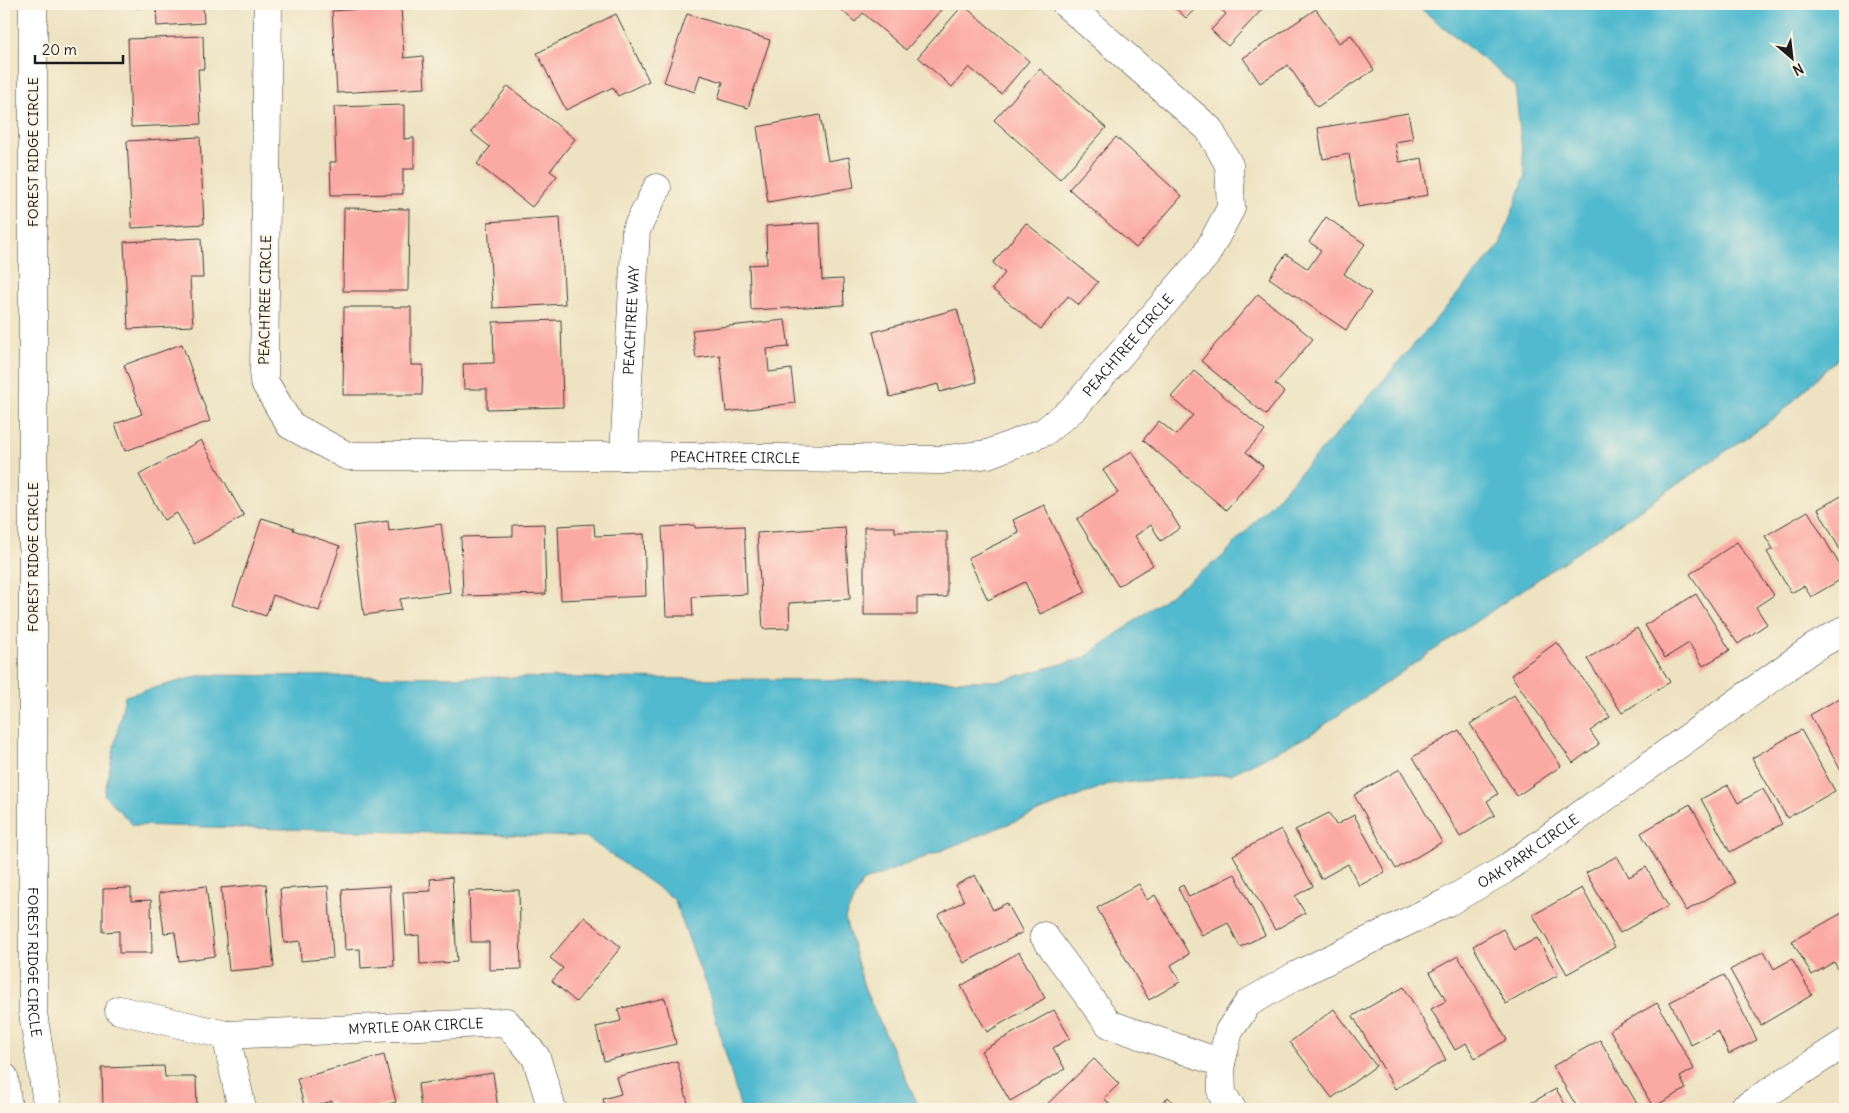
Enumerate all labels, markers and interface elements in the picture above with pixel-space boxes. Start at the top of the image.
scale bar [35,32,122,64]
north arrow [1766,32,1816,82]
text: 20 m [42,40,77,59]
text: N [1790,59,1807,80]
street label: FOREST RIDGE CIRCLE [24,77,42,227]
street label: PEACHTREE CIRCLE [255,235,275,365]
street label: PEACHTREE WAY [619,265,643,375]
street label: PEACHTREE CIRCLE [1079,290,1177,400]
street label: PEACHTREE CIRCLE [670,448,800,467]
street label: FOREST RIDGE CIRCLE [24,482,42,632]
street label: OAK PARK CIRCLE [1474,810,1582,892]
street label: FOREST RIDGE CIRCLE [24,887,46,1038]
street label: MYRTLE OAK CIRCLE [348,1014,484,1038]

